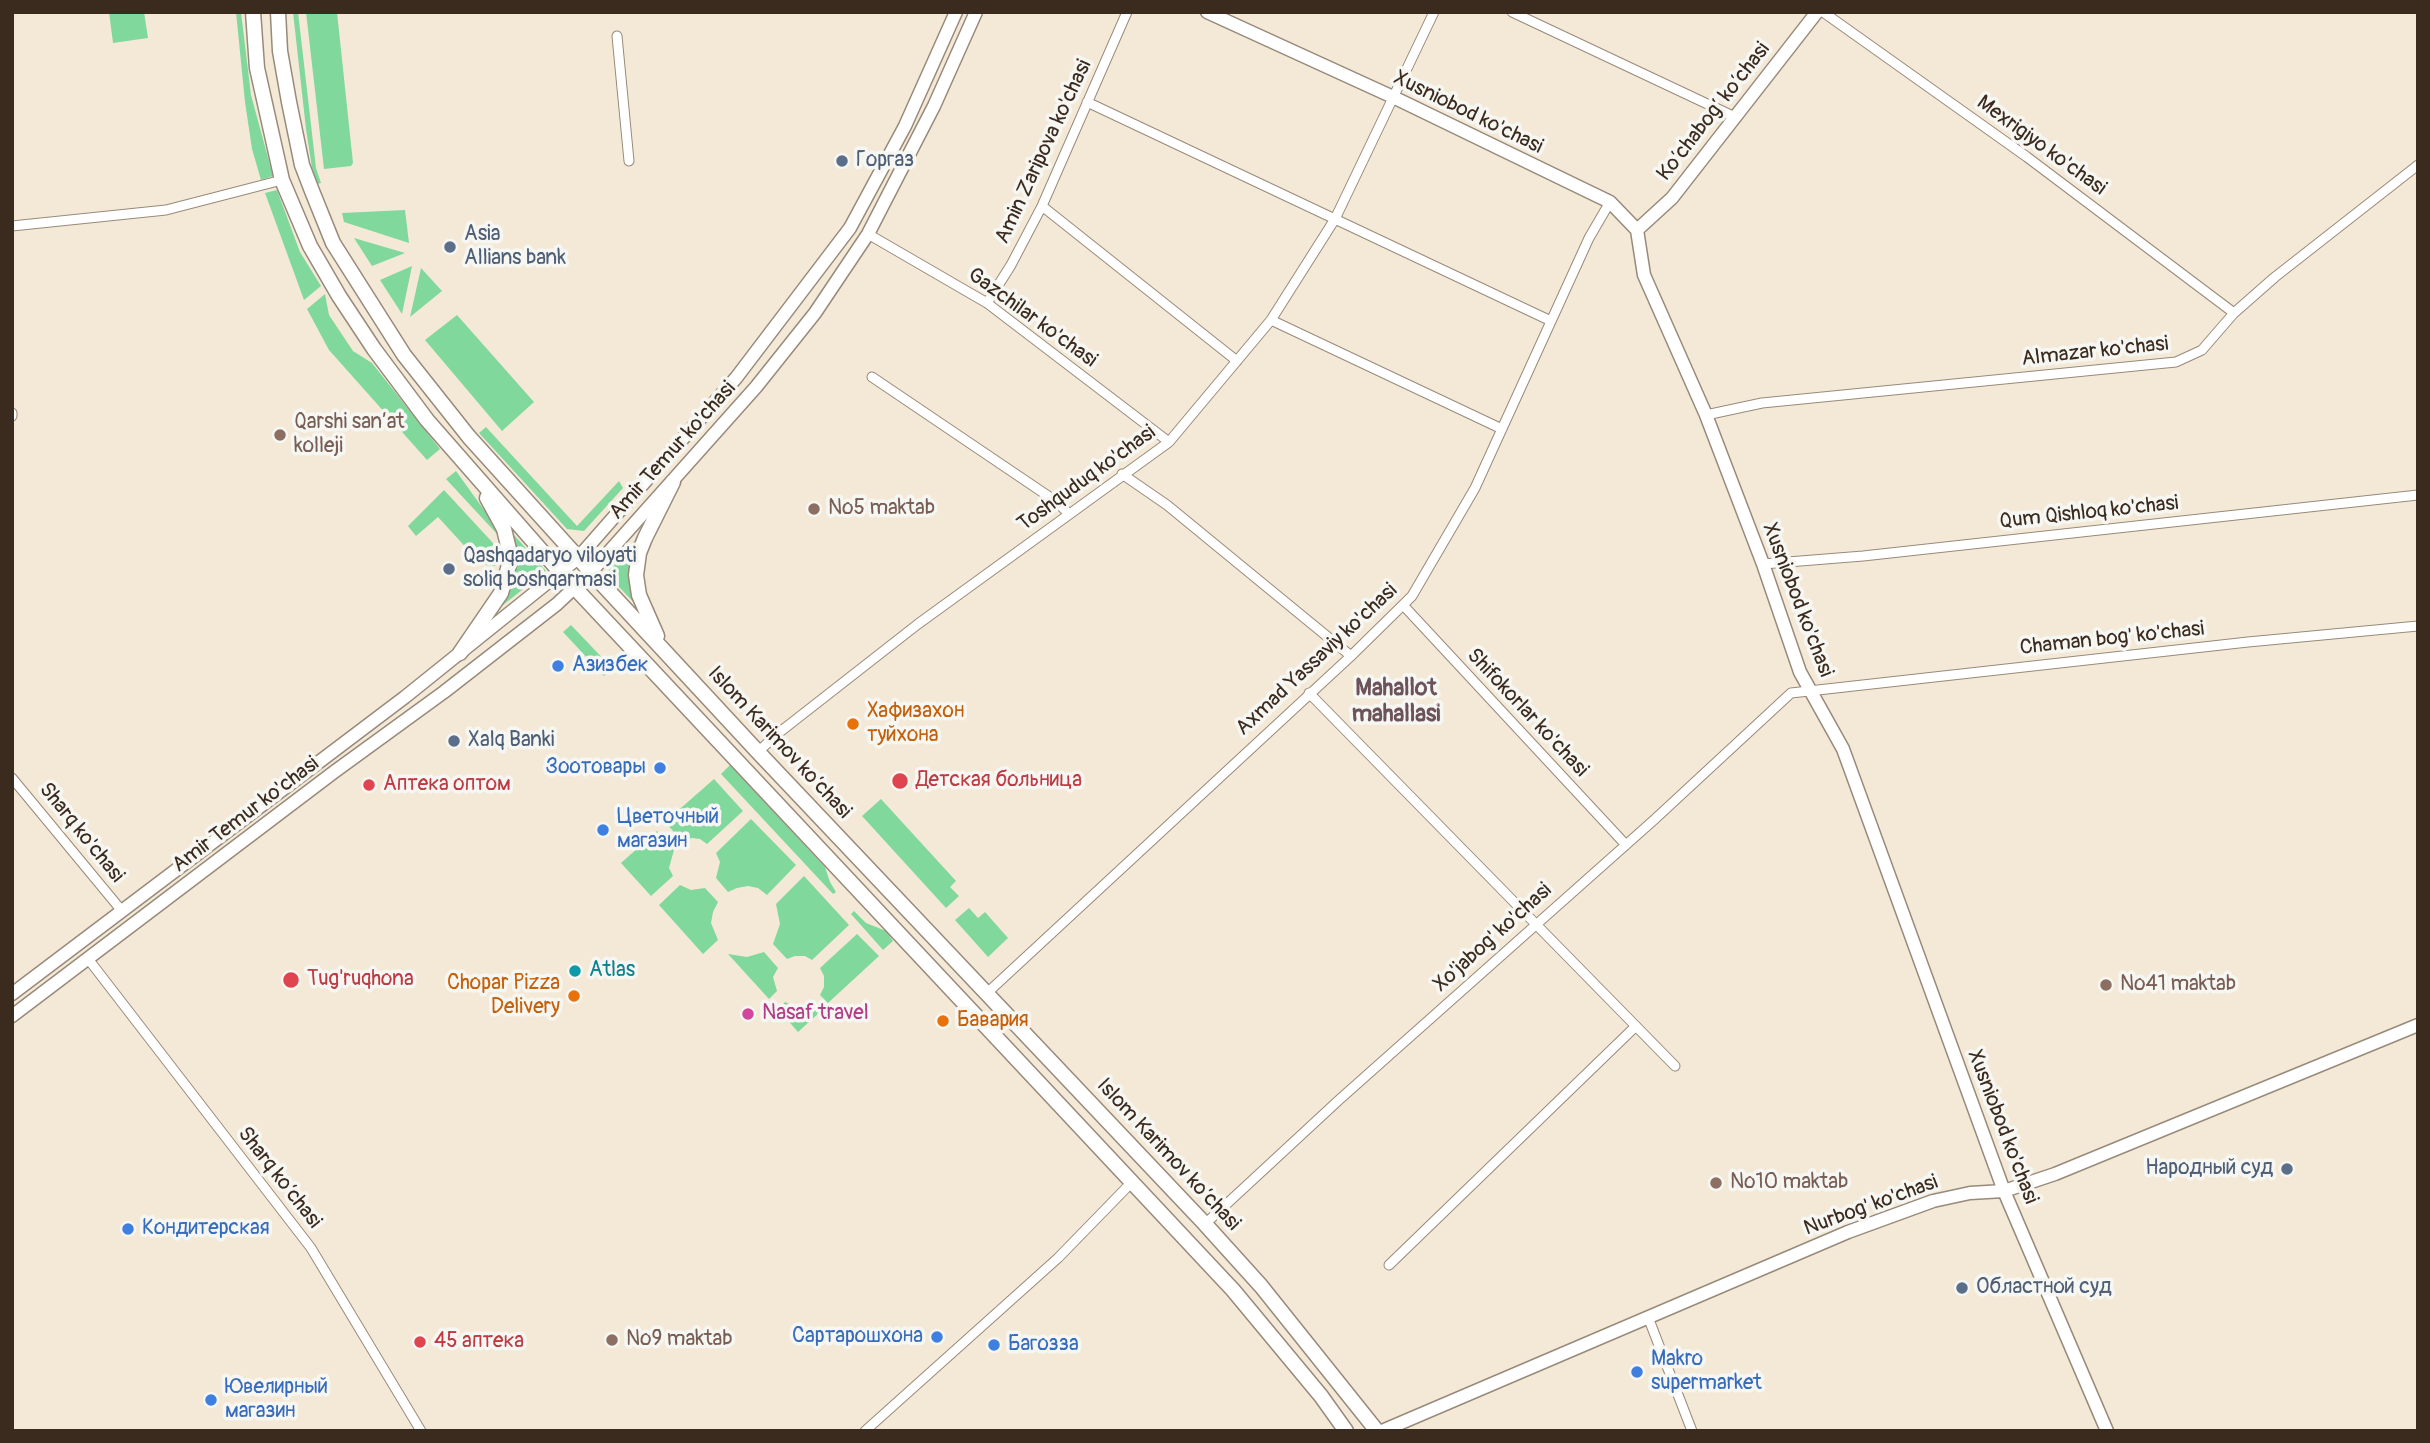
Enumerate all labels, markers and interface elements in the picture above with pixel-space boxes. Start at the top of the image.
street label: Ko‘chabog‘ ko‘chasi [1652,38,1776,186]
street label: Amin Zaripova ko'chasi [990,56,1098,248]
street label: Xusniobod ko'chasi [1389,66,1547,160]
street label: Mexrigiyo ko'chasi [1971,91,2111,201]
place label: Горгаз [856,148,914,174]
marker: Горгаз [834,153,850,169]
place label: Asia Allians bank [464,222,566,272]
marker: Asia Allians bank [442,239,458,255]
street label: Gazchilar ko'chasi [962,263,1102,373]
street label: Almazar ko'chasi [2020,332,2170,372]
street label: Amir Temur ko'chasi [604,377,742,525]
place label: Qarshi san’at kolleji [294,410,404,460]
street label: Toshquduq ko'chasi [1013,420,1161,538]
marker: Qarshi san’at kolleji [272,427,288,443]
street label: Qum Qishloq ko'chasi [1998,491,2180,535]
place label: №5 maktab [828,496,935,522]
marker: №5 maktab [806,501,822,517]
street label: Xusniobod ko'chasi [1756,519,1838,681]
place label: Qashqadaryo viloyati soliq boshqarmasi [463,544,637,594]
marker: Qashqadaryo viloyati soliq boshqarmasi [441,561,457,577]
street label: Axmad Yassaviy ko'chasi [1231,579,1403,741]
street label: Chaman bog' ko'chasi [2019,617,2205,661]
street label: Shifokorlar ko'chasi [1461,644,1593,782]
place label: Азизбек [572,653,648,679]
marker: Азизбек [550,658,566,674]
street label: Islom Karimov ko‘chasi [702,662,856,824]
district label: Mahallot mahallasi [1352,675,1440,729]
place label: Хафизахон туйхона [867,699,964,749]
marker: Хафизахон туйхона [845,716,861,732]
place label: Xalq Banki [468,728,554,754]
marker: Xalq Banki [446,733,462,749]
street label: Amir Temur ko'chasi [168,752,324,878]
place label: Зоотовары [546,755,646,781]
marker: Зоотовары [652,760,668,776]
place label: Детская больница [916,768,1082,794]
marker: Детская больница [890,771,910,791]
place label: Аптека оптом [383,772,511,798]
marker: Аптека оптом [361,777,377,793]
street label: Sharq ko'chasi [33,778,129,888]
place label: Цветочный магазин [617,805,719,855]
marker: Цветочный магазин [595,822,611,838]
street label: Xo'jabog' ko'chasi [1429,878,1557,998]
place label: Atlas [589,958,635,984]
marker: Atlas [567,963,583,979]
place label: Tug'ruqhona [307,967,414,993]
marker: Tug'ruqhona [281,970,301,990]
place label: Chopar Pizza Delivery [447,971,560,1021]
place label: №41 maktab [2120,972,2236,998]
marker: №41 maktab [2098,977,2114,993]
marker: Chopar Pizza Delivery [566,988,582,1004]
place label: Nasaf travel [762,1001,869,1027]
marker: Nasaf travel [740,1006,756,1022]
place label: Бавария [957,1008,1029,1034]
marker: Бавария [935,1013,951,1029]
street label: Xusniobod ko'chasi [1961,1046,2043,1208]
street label: Islom Karimov ko‘chasi [1091,1074,1245,1236]
street label: Sharq ko‘chasi [232,1122,326,1234]
place label: Народный суд [2145,1156,2273,1182]
marker: Народный суд [2279,1161,2295,1177]
place label: №10 maktab [1730,1170,1848,1196]
street label: Nurbog' ko'chasi [1801,1170,1941,1242]
marker: №10 maktab [1708,1175,1724,1191]
place label: Кондитерская [142,1216,270,1242]
marker: Кондитерская [120,1221,136,1237]
place label: Областной суд [1976,1275,2112,1301]
marker: Областной суд [1954,1280,1970,1296]
place label: Сартарошхона [792,1324,923,1350]
place label: №9 maktab [626,1327,733,1353]
place label: 45 аптека [434,1329,524,1355]
marker: Сартарошхона [929,1329,945,1345]
marker: №9 maktab [604,1332,620,1348]
place label: Багозза [1008,1332,1079,1358]
marker: 45 аптека [412,1334,428,1350]
marker: Багозза [986,1337,1002,1353]
place label: Makro supermarket [1651,1347,1762,1397]
marker: Makro supermarket [1629,1364,1645,1380]
place label: Ювелирный магазин [225,1375,328,1425]
marker: Ювелирный магазин [203,1392,219,1408]

